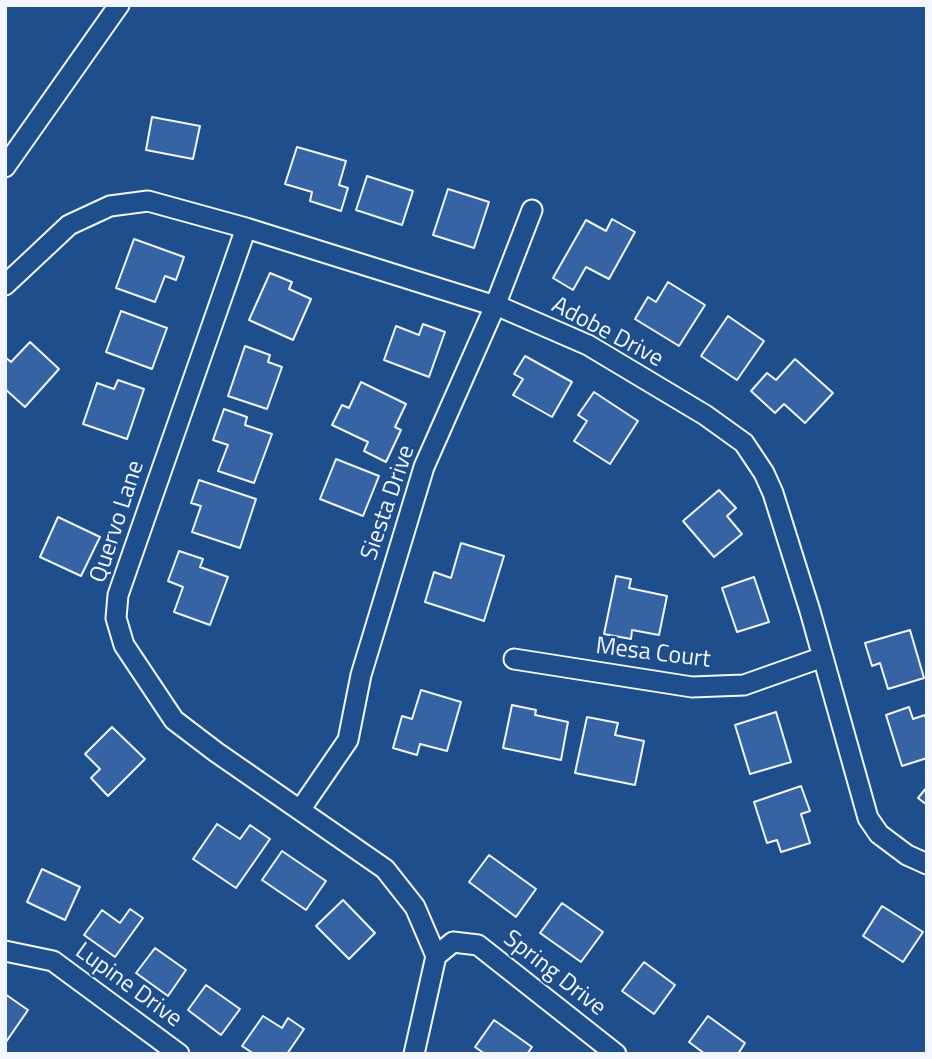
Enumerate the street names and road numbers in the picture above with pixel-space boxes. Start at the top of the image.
street label: Adobe Drive [546,292,668,374]
street label: Siesta Drive [356,442,422,564]
street label: Quervo Lane [85,457,151,587]
street label: Mesa Court [594,633,712,675]
street label: Spring Drive [497,925,611,1023]
street label: Lupine Drive [69,938,187,1034]

